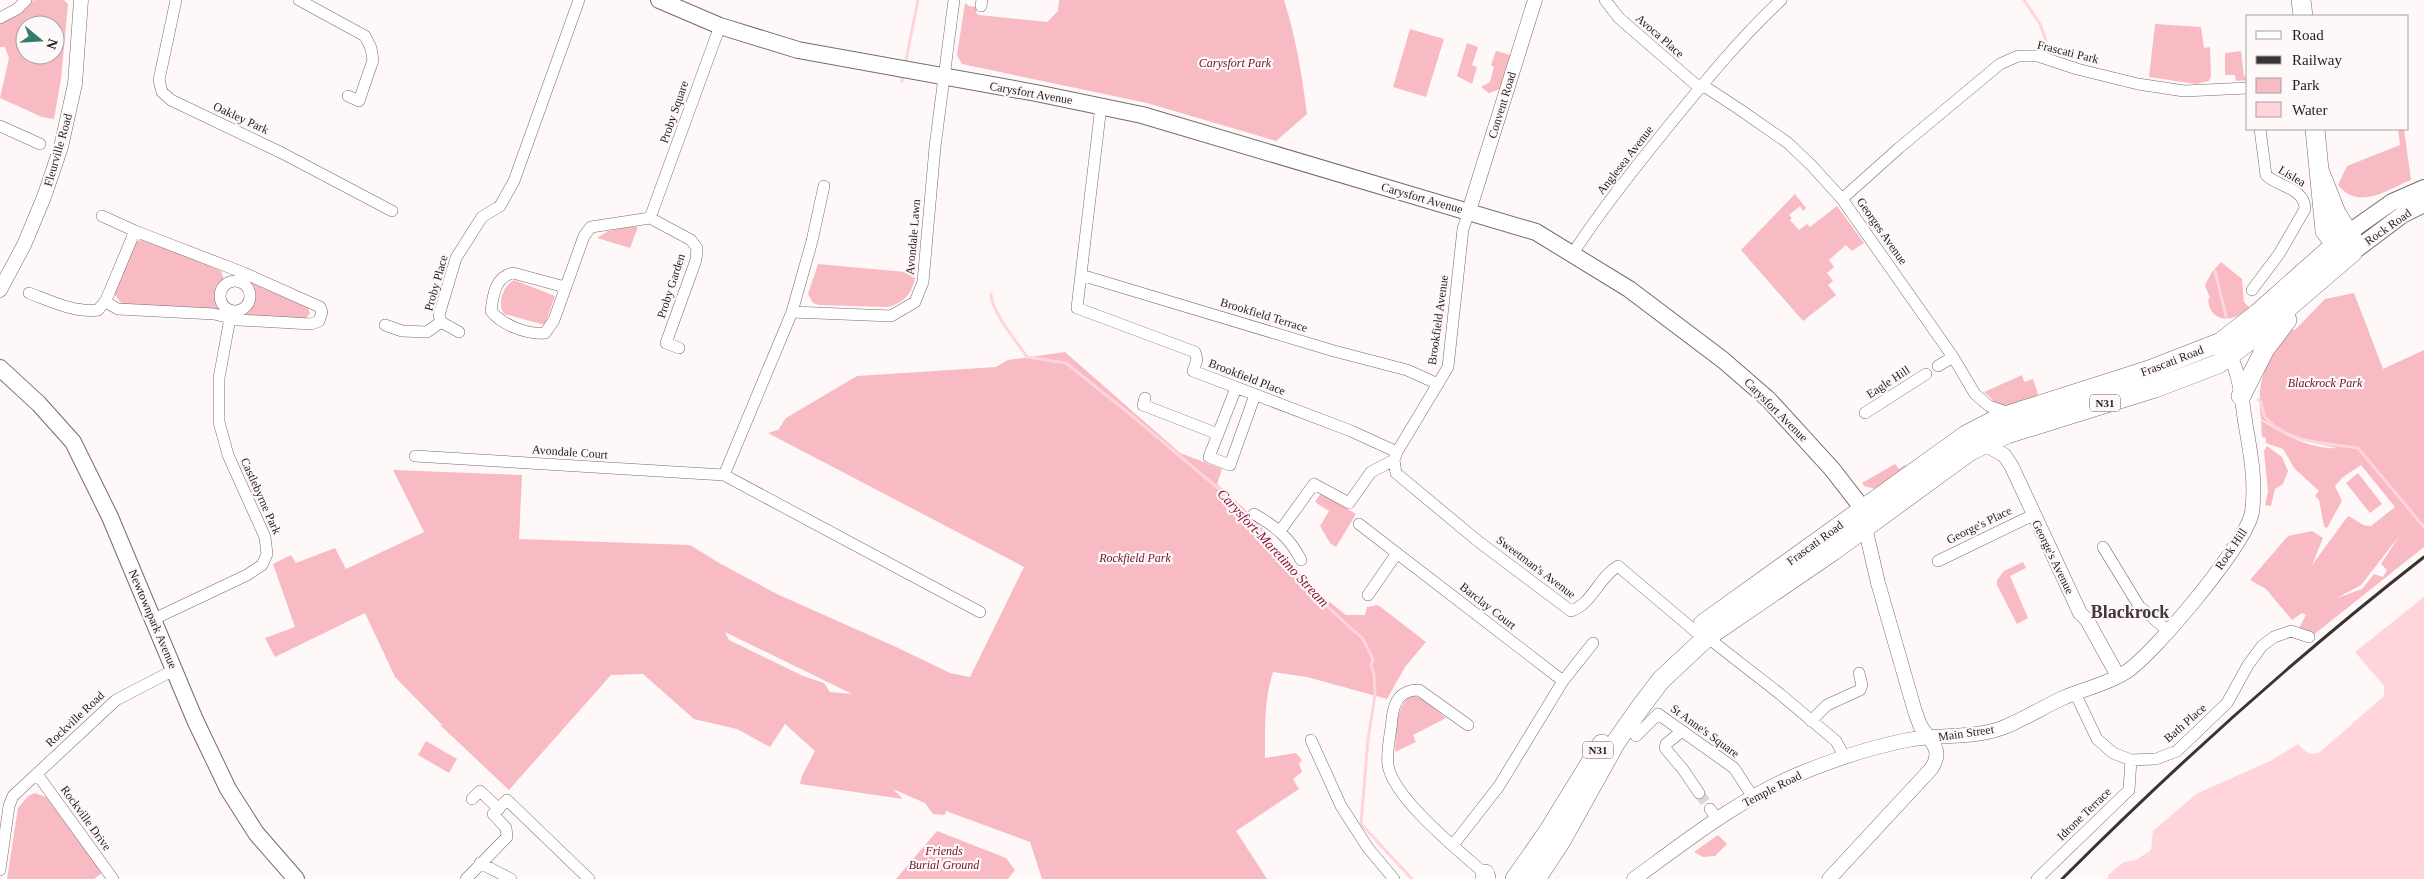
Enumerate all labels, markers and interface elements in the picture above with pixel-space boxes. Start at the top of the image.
street label: Avoca Place [1633,11,1687,61]
north arrow [15,15,65,65]
legend [2246,15,2409,130]
text: Road [2292,27,2324,43]
text: N [43,37,61,51]
street label: Frascati Park [2036,38,2100,66]
text: Railway [2292,52,2342,68]
park label: Carysfort Park [1199,56,1272,70]
street label: Convent Road [1485,70,1519,140]
text: Park [2292,77,2320,93]
street label: Proby Square [657,79,691,145]
street label: Carysfort Avenue [988,79,1074,107]
street label: Oakley Park [211,99,271,137]
text: Water [2292,102,2327,118]
street label: Fleurville Road [41,112,75,188]
street label: Anglesea Avenue [1594,123,1656,197]
street label: Lislea [2276,162,2309,190]
street label: Carysfort Avenue [1380,180,1464,216]
street label: Georges Avenue [1854,195,1910,267]
street label: Avondale Lawn [903,198,923,276]
street label: Rock Road [2362,206,2414,248]
street label: Proby Garden [654,252,688,320]
street label: Proby Place [421,253,451,313]
street label: Brookfield Avenue [1425,274,1451,366]
street label: Brookfield Terrace [1219,295,1309,335]
street label: Frascati Road [2139,343,2205,379]
street label: Brookfield Place [1207,356,1287,398]
street label: Eagle Hill [1864,362,1913,401]
street label: Carysfort Avenue [1741,375,1811,445]
park label: Blackrock Park [2288,376,2363,390]
road number: N31 [2090,394,2120,412]
street label: Avondale Court [532,442,609,462]
street label: Castlebyrne Park [238,456,284,536]
water label: Carysfort-Maretimo Stream [1214,486,1332,610]
street label: George's Place [1944,503,2014,547]
street label: Frascati Road [1784,518,1846,568]
street label: George's Avenue [2029,518,2077,596]
street label: Rock Hill [2212,525,2250,572]
street label: Sweetman's Avenue [1494,533,1578,601]
park label: Rockfield Park [1098,551,1171,565]
street label: Newtownpark Avenue [126,567,180,671]
street label: Barclay Court [1457,580,1519,633]
district label: Blackrock [2091,602,2169,622]
street label: Rockville Road [43,688,107,750]
street label: St Anne's Square [1668,701,1742,761]
street label: Bath Place [2161,701,2209,745]
street label: Main Street [1937,722,1996,744]
road number: N31 [1583,742,1613,758]
street label: Temple Road [1740,768,1804,810]
street label: Rockville Drive [58,783,114,853]
street label: Idrone Terrace [2054,785,2114,843]
park label: Friends Burial Ground [909,844,980,872]

